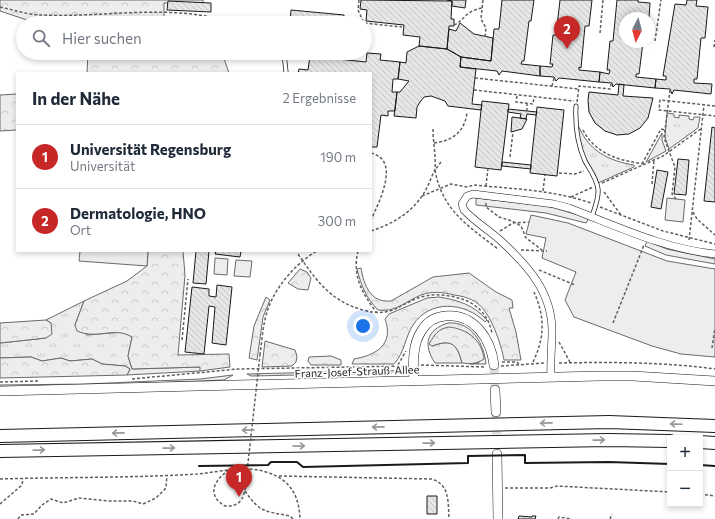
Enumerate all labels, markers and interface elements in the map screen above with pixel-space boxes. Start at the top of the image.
north arrow [619,12,655,48]
search box [16,16,372,60]
pin: 2 [554,16,580,49]
icon: search [30,27,52,49]
text: Hier suchen [62,29,142,47]
text: In der Nähe [32,88,120,109]
text: 2 Ergebnisse [282,90,356,106]
text: Universität Regensburg [70,140,231,158]
text: 1 [42,149,48,165]
text: 190 m [320,149,356,165]
text: Universität [70,158,135,174]
text: Dermatologie, HNO [70,204,206,222]
text: 2 [41,213,49,229]
text: 300 m [318,213,356,229]
text: Ort [70,222,91,238]
your location [353,316,373,336]
street label: Franz-Josef-Strauß-Allee [294,362,420,381]
one-way arrow [540,420,553,427]
one-way arrow [670,420,683,428]
one-way arrow [372,423,385,431]
one-way arrow [242,427,255,434]
one-way arrow [112,429,125,437]
map controls [667,435,703,507]
button: + [667,435,703,471]
one-way arrow [592,436,605,444]
one-way arrow [422,439,435,447]
one-way arrow [292,442,305,449]
one-way arrow [162,444,175,452]
one-way arrow [32,446,45,454]
pin: 1 [226,464,252,497]
button: − [667,471,703,507]

